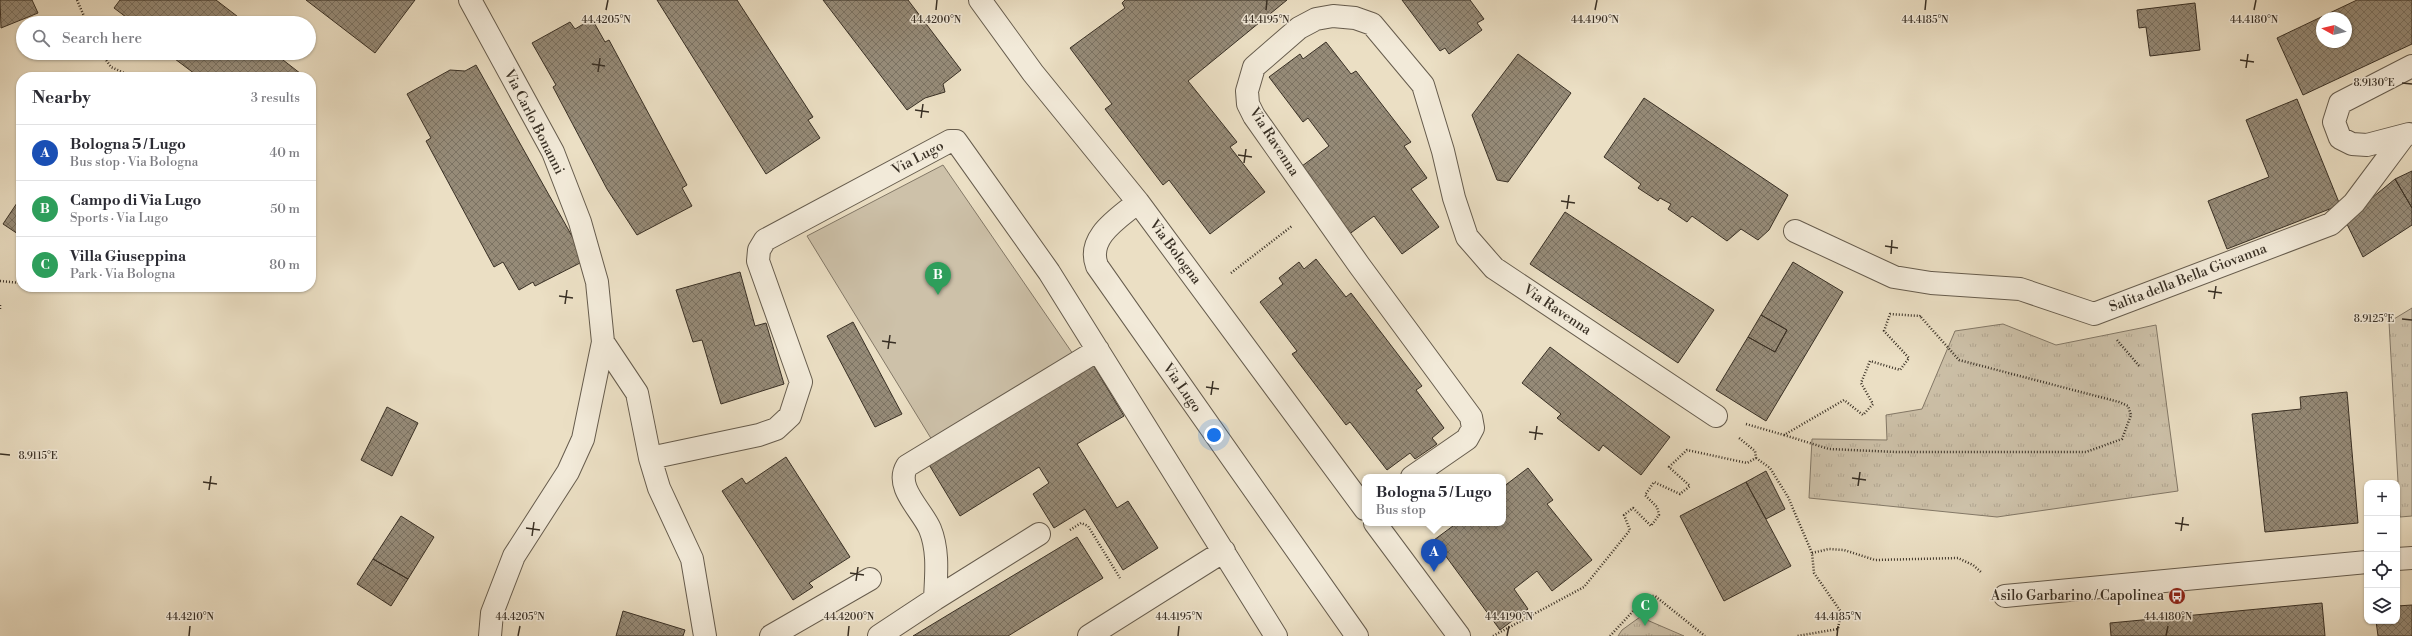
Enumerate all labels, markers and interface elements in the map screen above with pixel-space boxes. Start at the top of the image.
north arrow [2316,12,2352,48]
text: 44.4205°N [581,14,631,26]
text: 44.4200°N [911,14,962,26]
text: 44.4195°N [1243,14,1290,26]
text: 44.4190°N [1571,14,1620,26]
text: 44.4185°N [1901,14,1949,26]
text: 44.4180°N [2230,14,2279,26]
search box [16,16,316,60]
icon: search [30,27,52,49]
text: Search here [62,29,142,48]
street label: Via Carlo Bonanni [499,65,568,178]
text: 8.9130°E [2353,77,2395,89]
text: Nearby [32,87,91,109]
text: 3 results [251,90,300,106]
street label: Via Ravenna [1245,103,1303,181]
text: Bologna 5 / Lugo [70,135,186,154]
street label: Via Lugo [888,137,947,180]
text: A [40,145,50,161]
text: 40 m [270,145,300,161]
text: Bus stop · Via Bologna [70,154,198,170]
text: Campo di Via Lugo [70,191,201,210]
text: B [40,201,50,217]
text: 50 m [270,201,300,217]
text: Sports · Via Lugo [70,210,168,226]
street label: Via Bologna [1144,215,1206,289]
street label: Salita della Bella Giovanna [2107,239,2270,316]
text: Villa Giuseppina [70,247,186,266]
text: C [40,257,50,273]
text: 80 m [269,257,300,273]
pin: B [925,262,951,295]
text: Park · Via Bologna [70,266,175,282]
street label: Via Ravenna [1519,280,1595,340]
text: 8.9125°E [2354,313,2394,325]
street label: Via Lugo [1158,359,1206,416]
your location [1204,425,1224,445]
text: 8.9115°E [18,450,58,462]
popup [1362,474,1506,526]
map controls [2364,480,2400,624]
button: + [2364,480,2400,516]
text: Bologna 5 / Lugo [1376,483,1492,502]
text: Bus stop [1376,502,1426,518]
button: − [2364,516,2400,552]
pin: A [1421,539,1447,572]
button: locate [2364,552,2400,588]
bus stop icon: Asilo Garbarino / Capolinea [2167,586,2187,606]
place label: Asilo Garbarino / Capolinea [1990,587,2165,605]
button: layers [2364,588,2400,624]
pin: C [1632,593,1658,626]
text: 44.4210°N [166,611,214,623]
text: 44.4205°N [495,611,545,623]
text: 44.4200°N [824,611,875,623]
text: 44.4195°N [1156,611,1203,623]
text: 44.4190°N [1485,611,1534,623]
text: 44.4185°N [1814,611,1862,623]
text: 44.4180°N [2144,611,2193,623]

